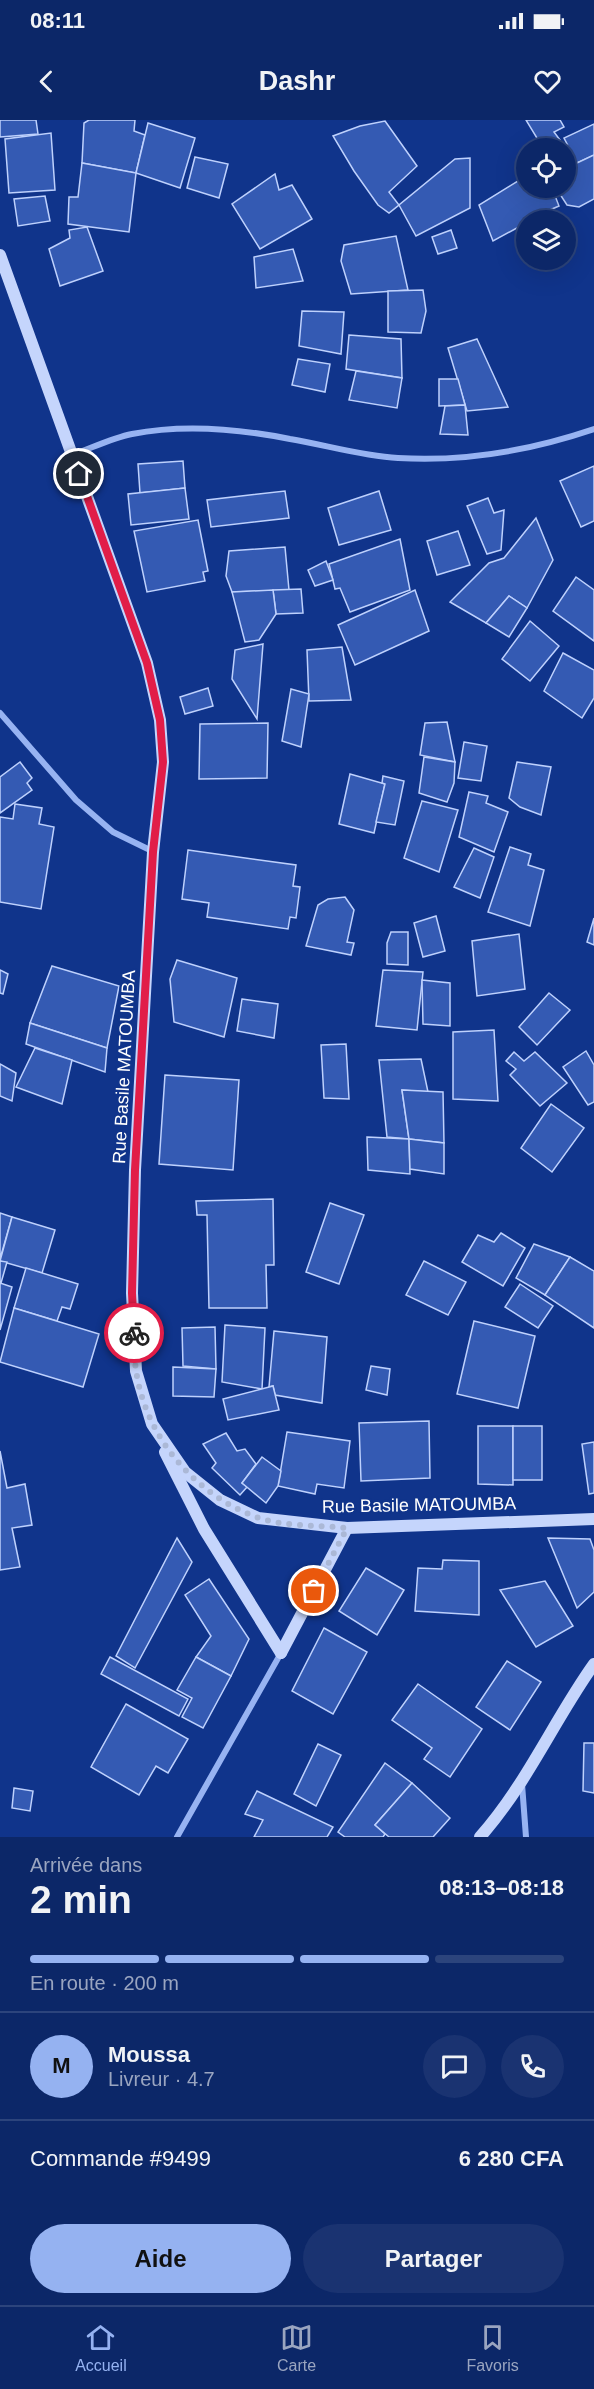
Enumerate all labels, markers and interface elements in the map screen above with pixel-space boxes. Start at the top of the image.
text: 08:11 [30,8,85,33]
icon: back [30,65,63,98]
icon: heart [531,65,564,98]
text: Dashr [259,66,335,96]
map controls [516,138,576,270]
button: locate [516,138,576,198]
button: layers [516,210,576,270]
pin [53,448,104,499]
icon: home [62,457,95,490]
street label: Rue Basile MATOUMBA [109,969,139,1165]
courier [104,1303,164,1363]
icon: bike [118,1317,151,1350]
street label: Rue Basile MATOUMBA [322,1493,516,1517]
pin [288,1565,339,1616]
icon: bag [297,1574,330,1607]
text: Arrivée dans [30,1854,142,1876]
text: 08:13–08:18 [439,1875,564,1900]
text: 2 min [30,1878,132,1921]
text: En route · 200 m [30,1972,179,1994]
button: chat [423,2035,486,2098]
button: phone [501,2035,564,2098]
text: Moussa [108,2042,190,2067]
text: M [52,2053,71,2078]
text: Livreur · 4.7 [108,2068,215,2090]
text: Commande #9499 [30,2146,211,2171]
text: 6 280 CFA [459,2146,564,2171]
button: Aide [30,2224,291,2293]
button: Partager [303,2224,564,2293]
tab: Accueil [75,2321,127,2375]
tab: Carte [277,2321,316,2375]
tab: Favoris [466,2321,519,2375]

